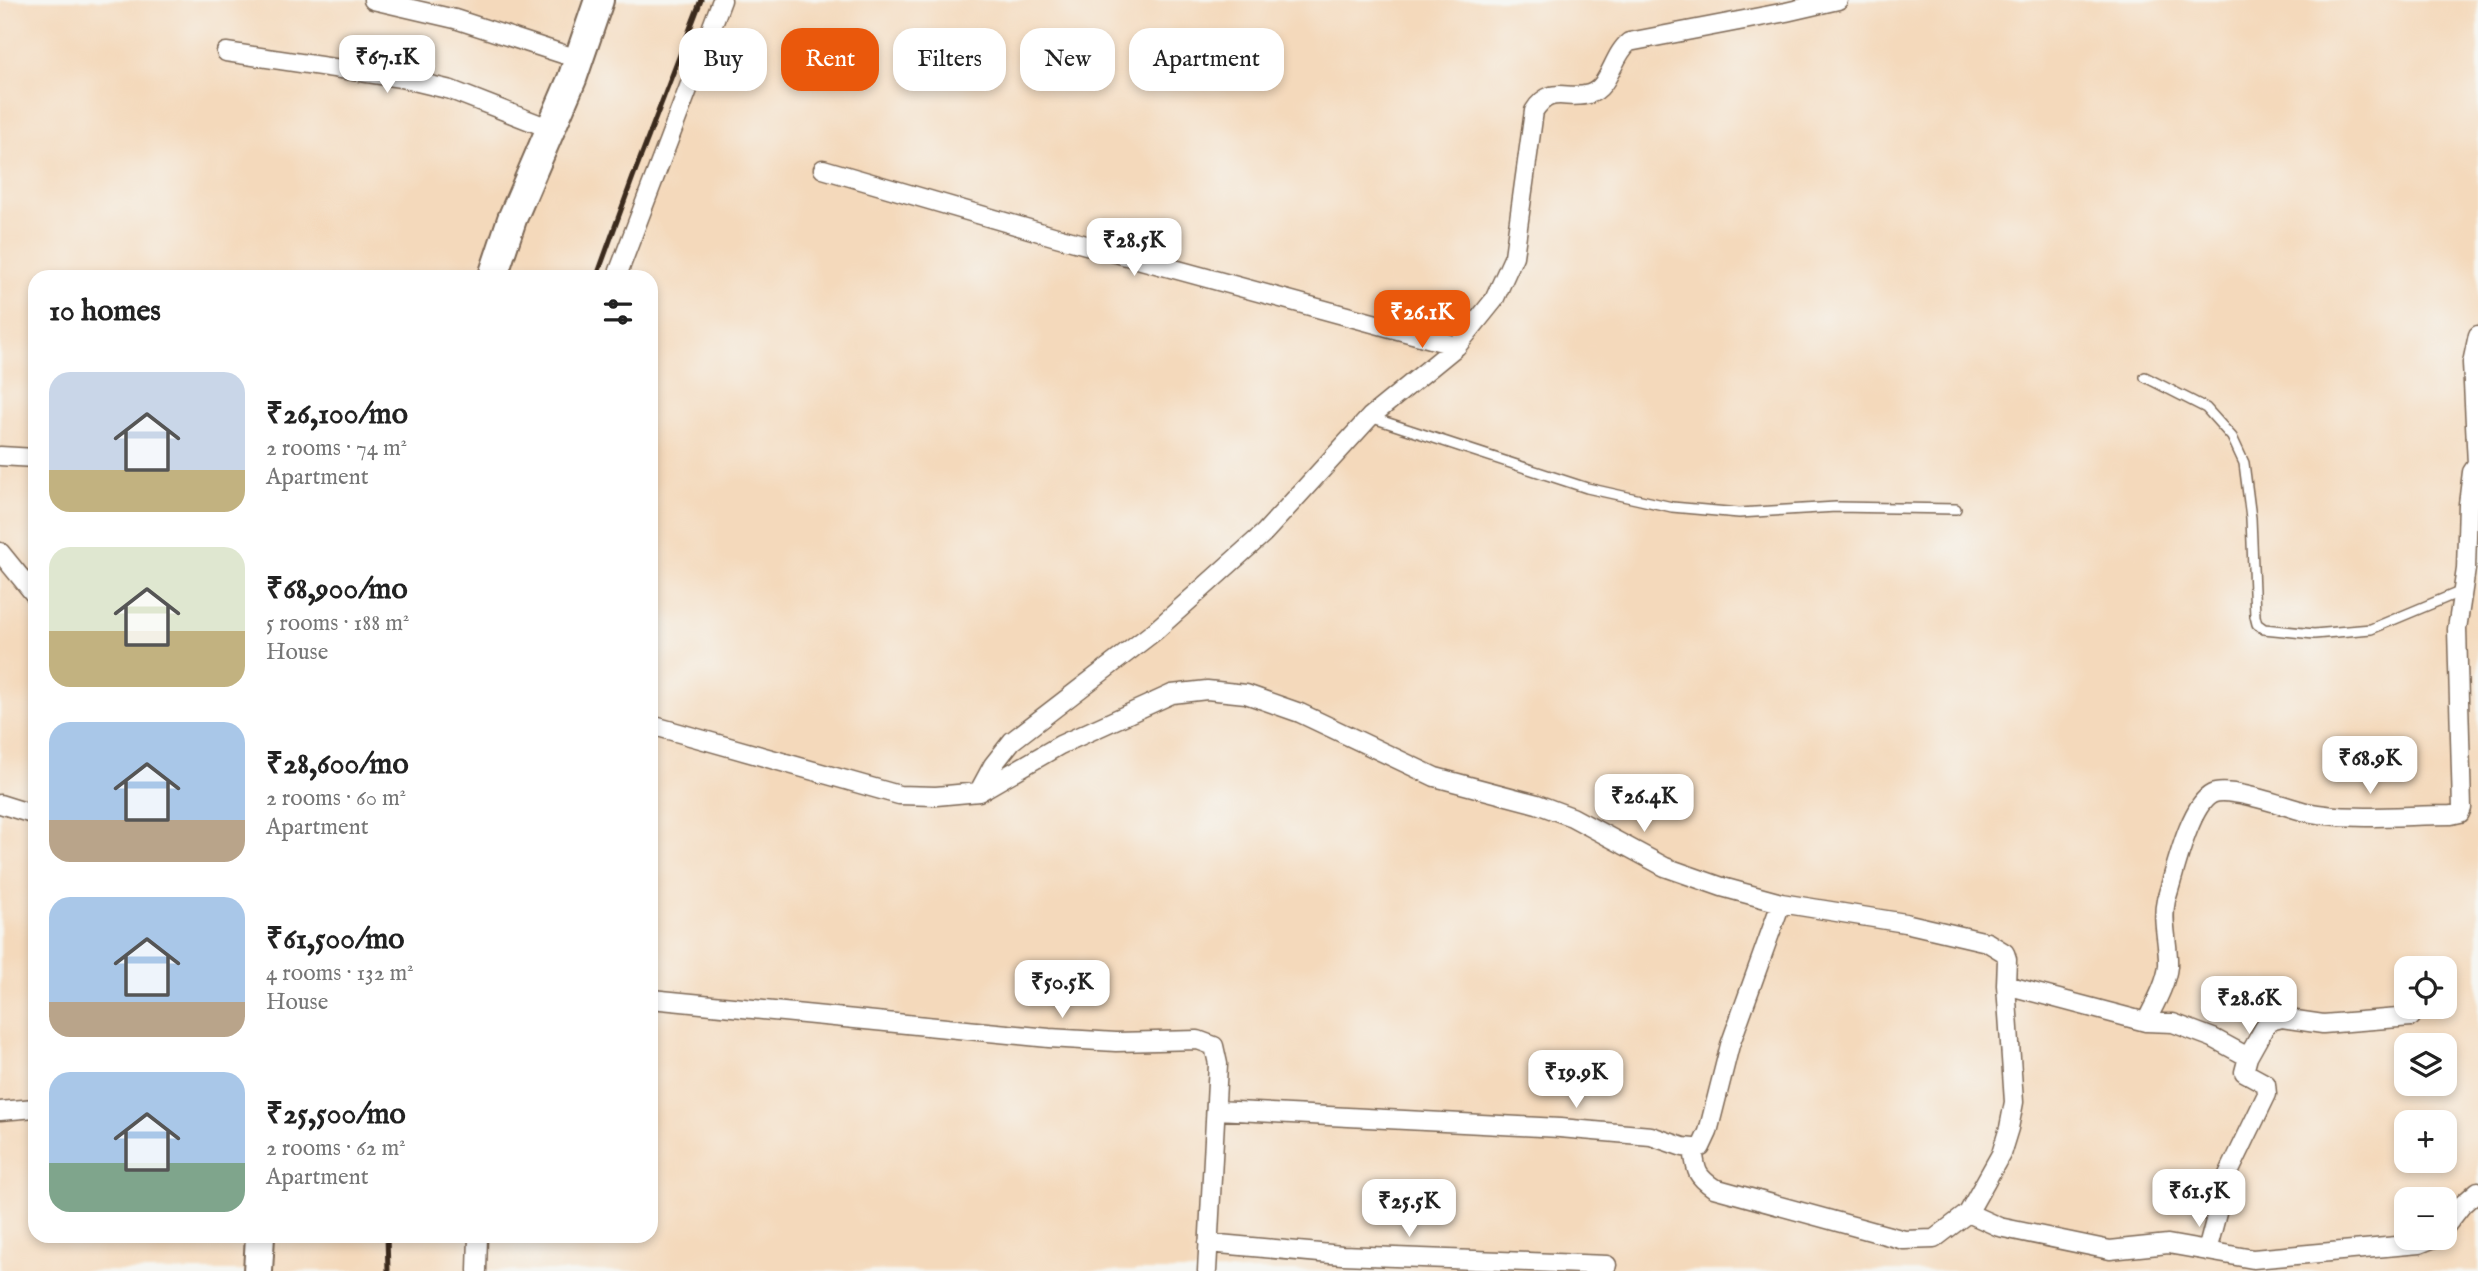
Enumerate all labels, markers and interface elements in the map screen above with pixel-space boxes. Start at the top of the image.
chip: Buy [679,28,767,91]
chip: Rent [781,28,879,91]
chip: Filters [893,28,1006,91]
chip: New [1020,28,1115,91]
chip: Apartment [1129,28,1284,91]
pin: ₹67.1K [330,36,444,95]
text: ₹67.1K [355,43,419,72]
pin: ₹28.5K [1077,218,1191,278]
text: ₹28.5K [1103,226,1165,255]
pin: ₹26.1K [1365,290,1479,350]
text: 10 homes [49,293,161,331]
icon: filters [599,293,637,331]
text: ₹26.1K [1390,298,1454,327]
text: ₹26,100/mo [266,396,408,434]
icon: home [105,400,189,484]
text: 2 rooms · 74 m² [266,434,407,463]
text: Apartment [266,463,369,492]
text: ₹68,900/mo [266,571,408,609]
icon: home [105,575,189,659]
text: 5 rooms · 188 m² [266,609,409,638]
text: House [266,638,328,667]
pin: ₹68.9K [2313,736,2427,796]
text: ₹68.9K [2338,744,2402,773]
text: ₹28,600/mo [266,746,409,784]
icon: home [105,750,189,834]
pin: ₹26.4K [1587,774,1701,834]
text: ₹26.4K [1611,782,1677,811]
text: 2 rooms · 60 m² [266,784,406,813]
text: Apartment [266,813,369,842]
text: ₹61,500/mo [266,921,404,959]
icon: home [105,925,189,1009]
map controls [2394,956,2457,1250]
button: locate [2394,956,2457,1019]
text: 4 rooms · 132 m² [266,959,414,988]
pin: ₹50.5K [1005,960,1119,1020]
text: ₹50.5K [1031,968,1093,997]
pin: ₹28.6K [2192,976,2306,1036]
text: ₹28.6K [2217,984,2281,1013]
text: House [266,988,328,1017]
button: layers [2394,1033,2457,1096]
pin: ₹19.9K [1519,1050,1633,1110]
text: ₹19.9K [1544,1058,1608,1087]
text: ₹25,500/mo [266,1096,406,1134]
icon: home [105,1100,189,1184]
button: + [2394,1110,2457,1173]
text: 2 rooms · 62 m² [266,1134,406,1163]
text: Apartment [266,1163,369,1192]
pin: ₹61.5K [2142,1170,2256,1229]
text: ₹61.5K [2168,1177,2230,1206]
pin: ₹25.5K [1352,1180,1466,1239]
text: ₹25.5K [1378,1187,1440,1216]
button: − [2394,1187,2457,1250]

